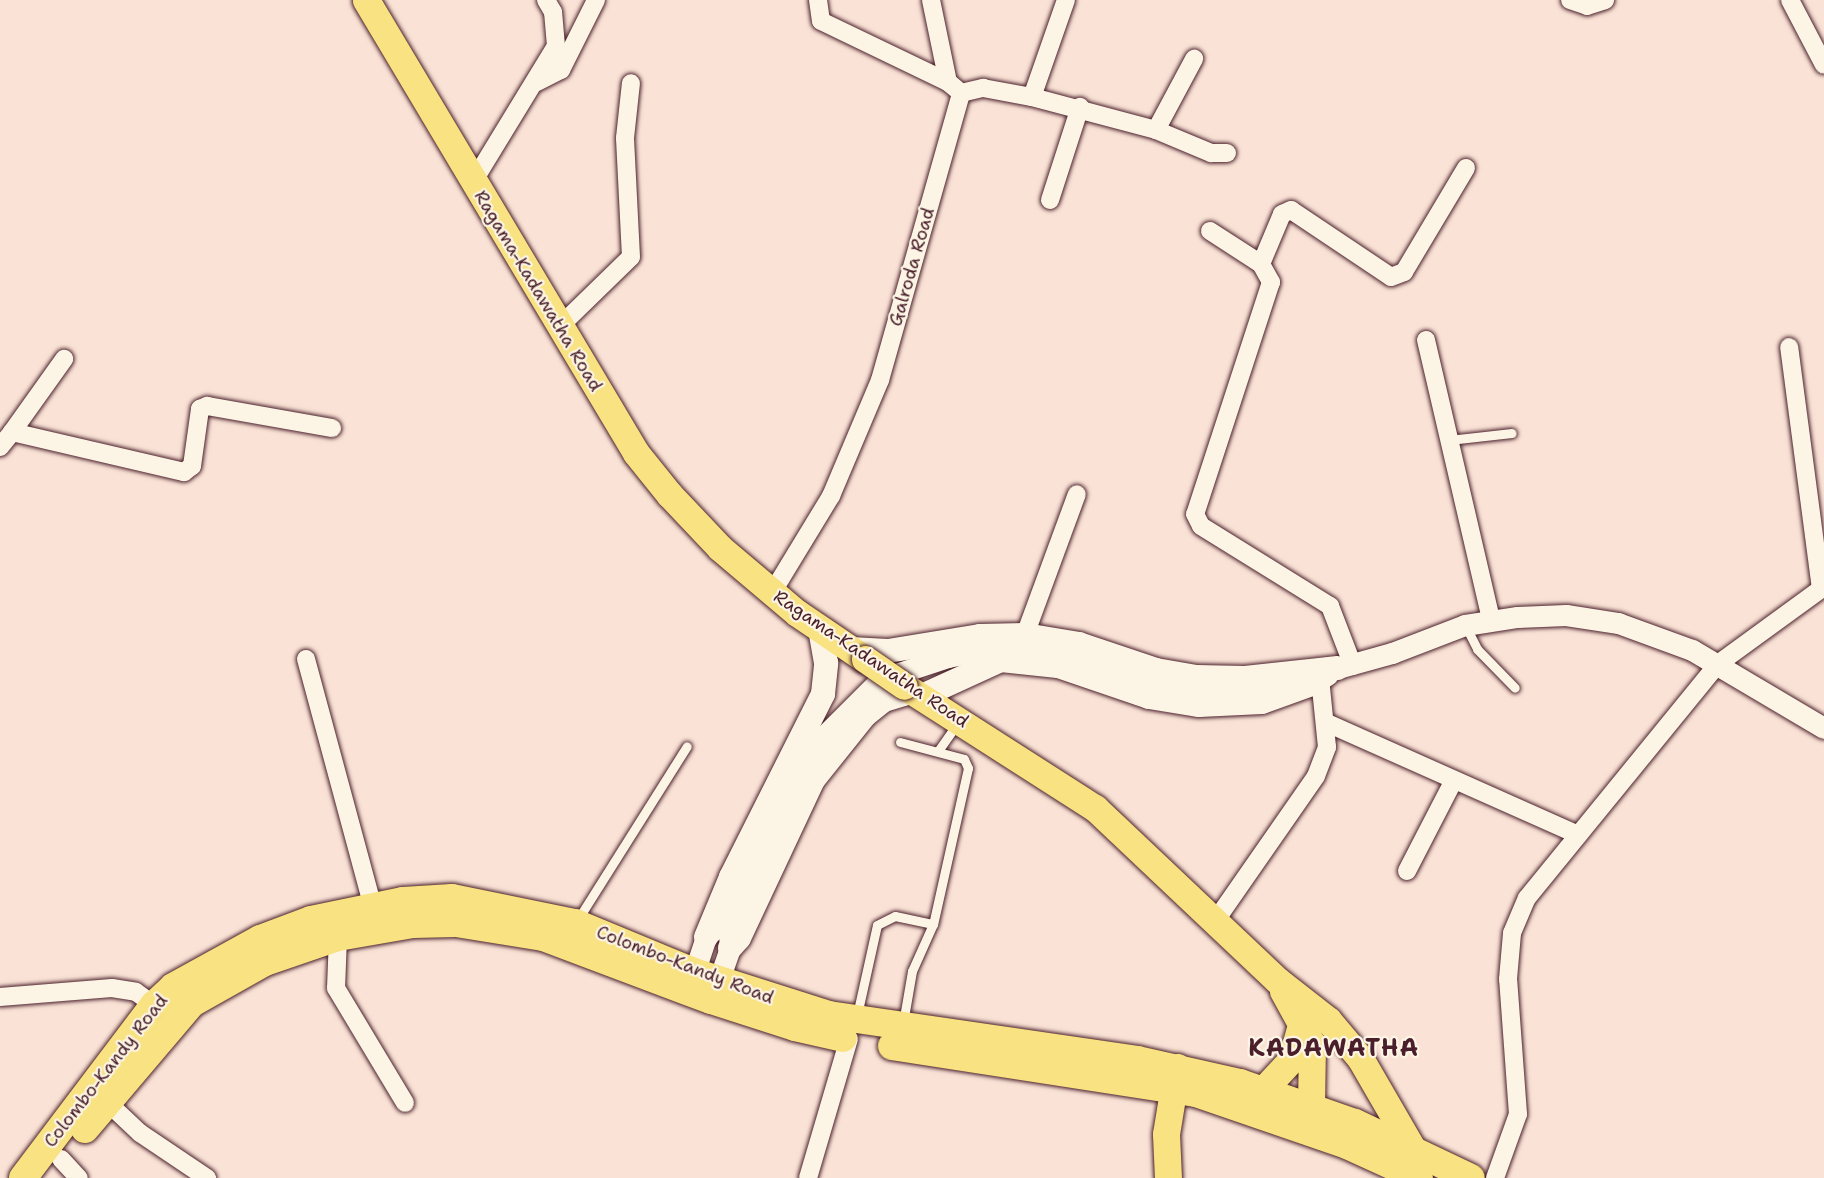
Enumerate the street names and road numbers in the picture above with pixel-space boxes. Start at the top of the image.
street label: Ragama-Kadawatha Road [469,187,607,395]
street label: Galroda Road [885,205,939,329]
street label: Ragama-Kadawatha Road [769,586,973,732]
street label: Colombo-Kandy Road [593,921,777,1009]
street label: Colombo-Kandy Road [40,990,172,1152]

